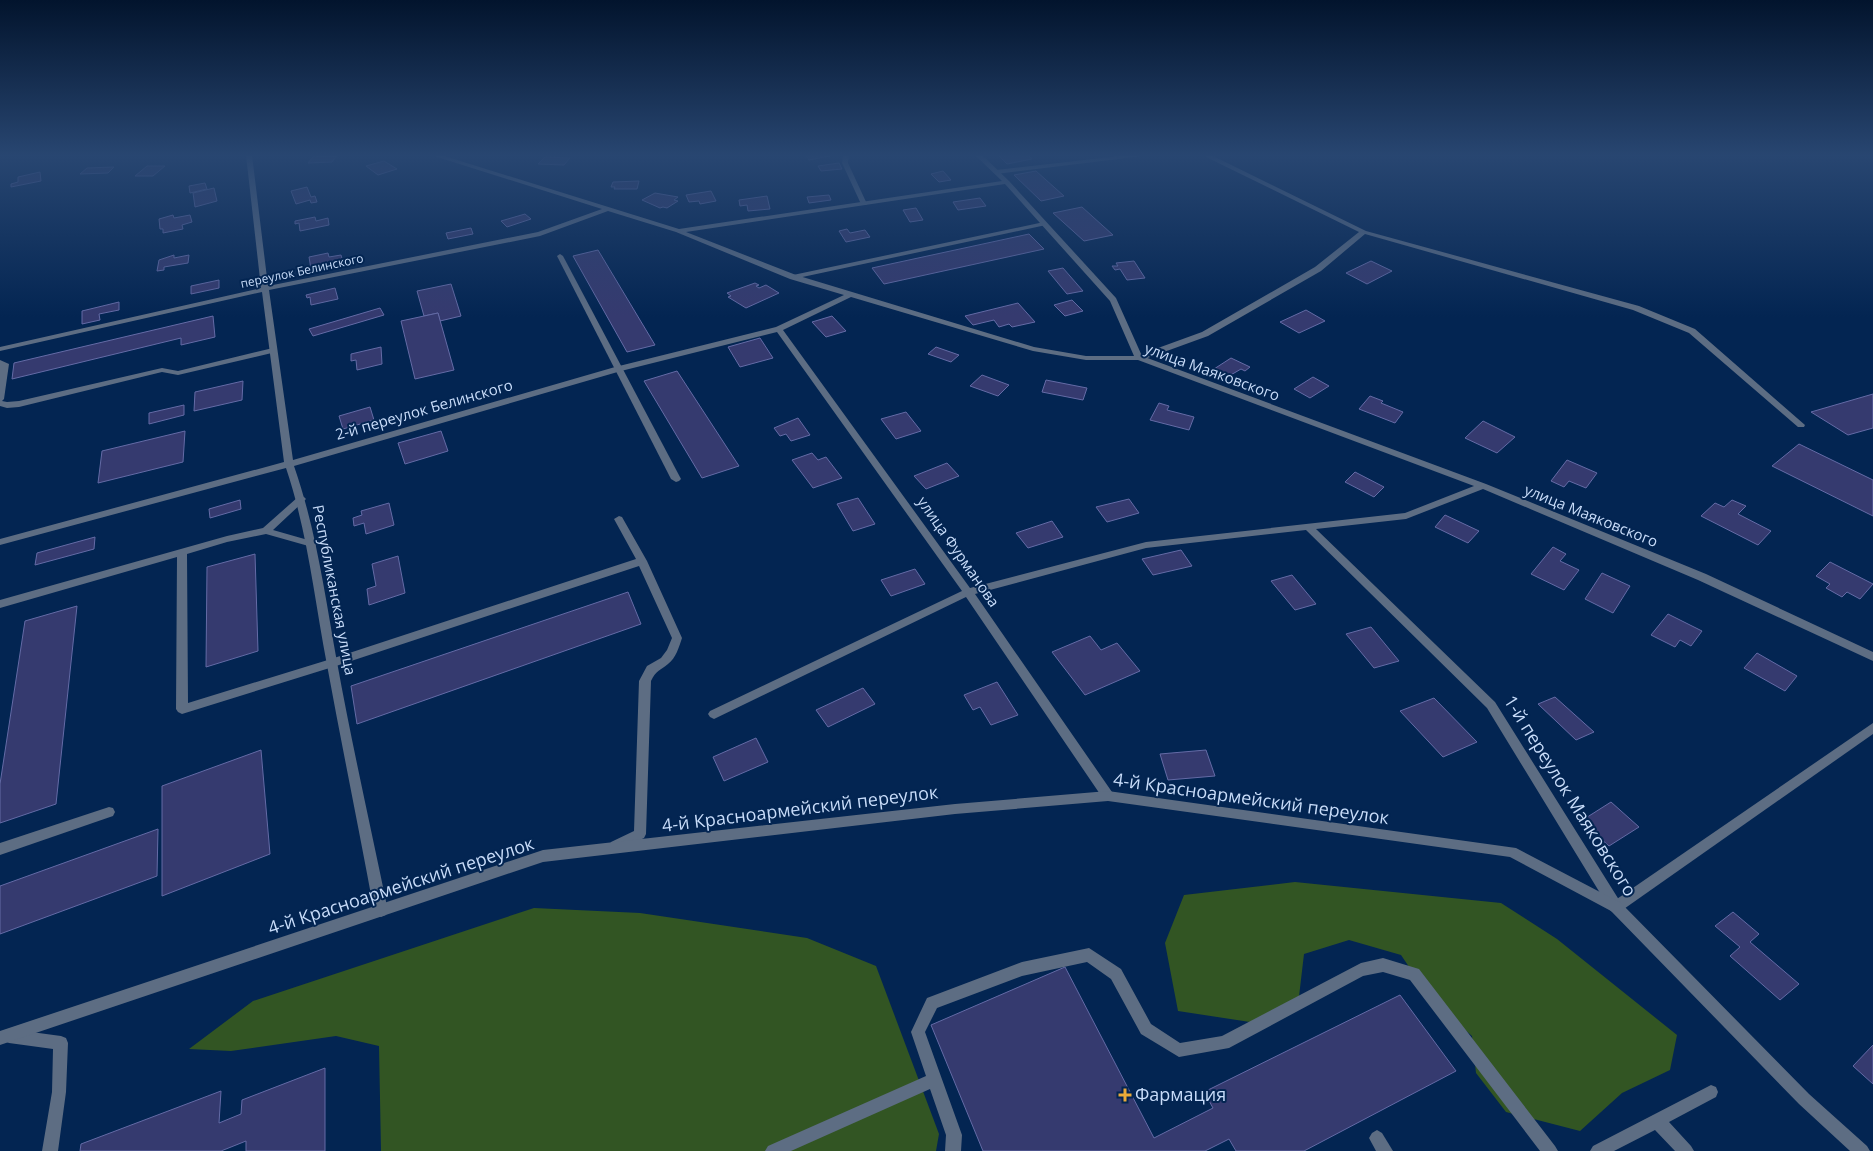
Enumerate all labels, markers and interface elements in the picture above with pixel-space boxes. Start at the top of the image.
street label: переулок Белинского [239,249,365,292]
street label: улица Маяковского [1142,337,1283,405]
street label: 2-й переулок Белинского [333,374,515,444]
street label: улица Маяковского [1522,479,1661,551]
street label: улица Фурманова [913,492,1004,611]
street label: Республиканская улица [309,503,361,677]
street label: 1-й переулок Маяковского [1499,690,1643,900]
street label: 4-й Красноармейский переулок [1112,767,1391,829]
street label: 4-й Красноармейский переулок [660,779,940,837]
street label: 4-й Красноармейский переулок [265,830,537,939]
place label: Фармация [1135,1082,1226,1106]
marker: Фармация [1119,1089,1131,1101]

